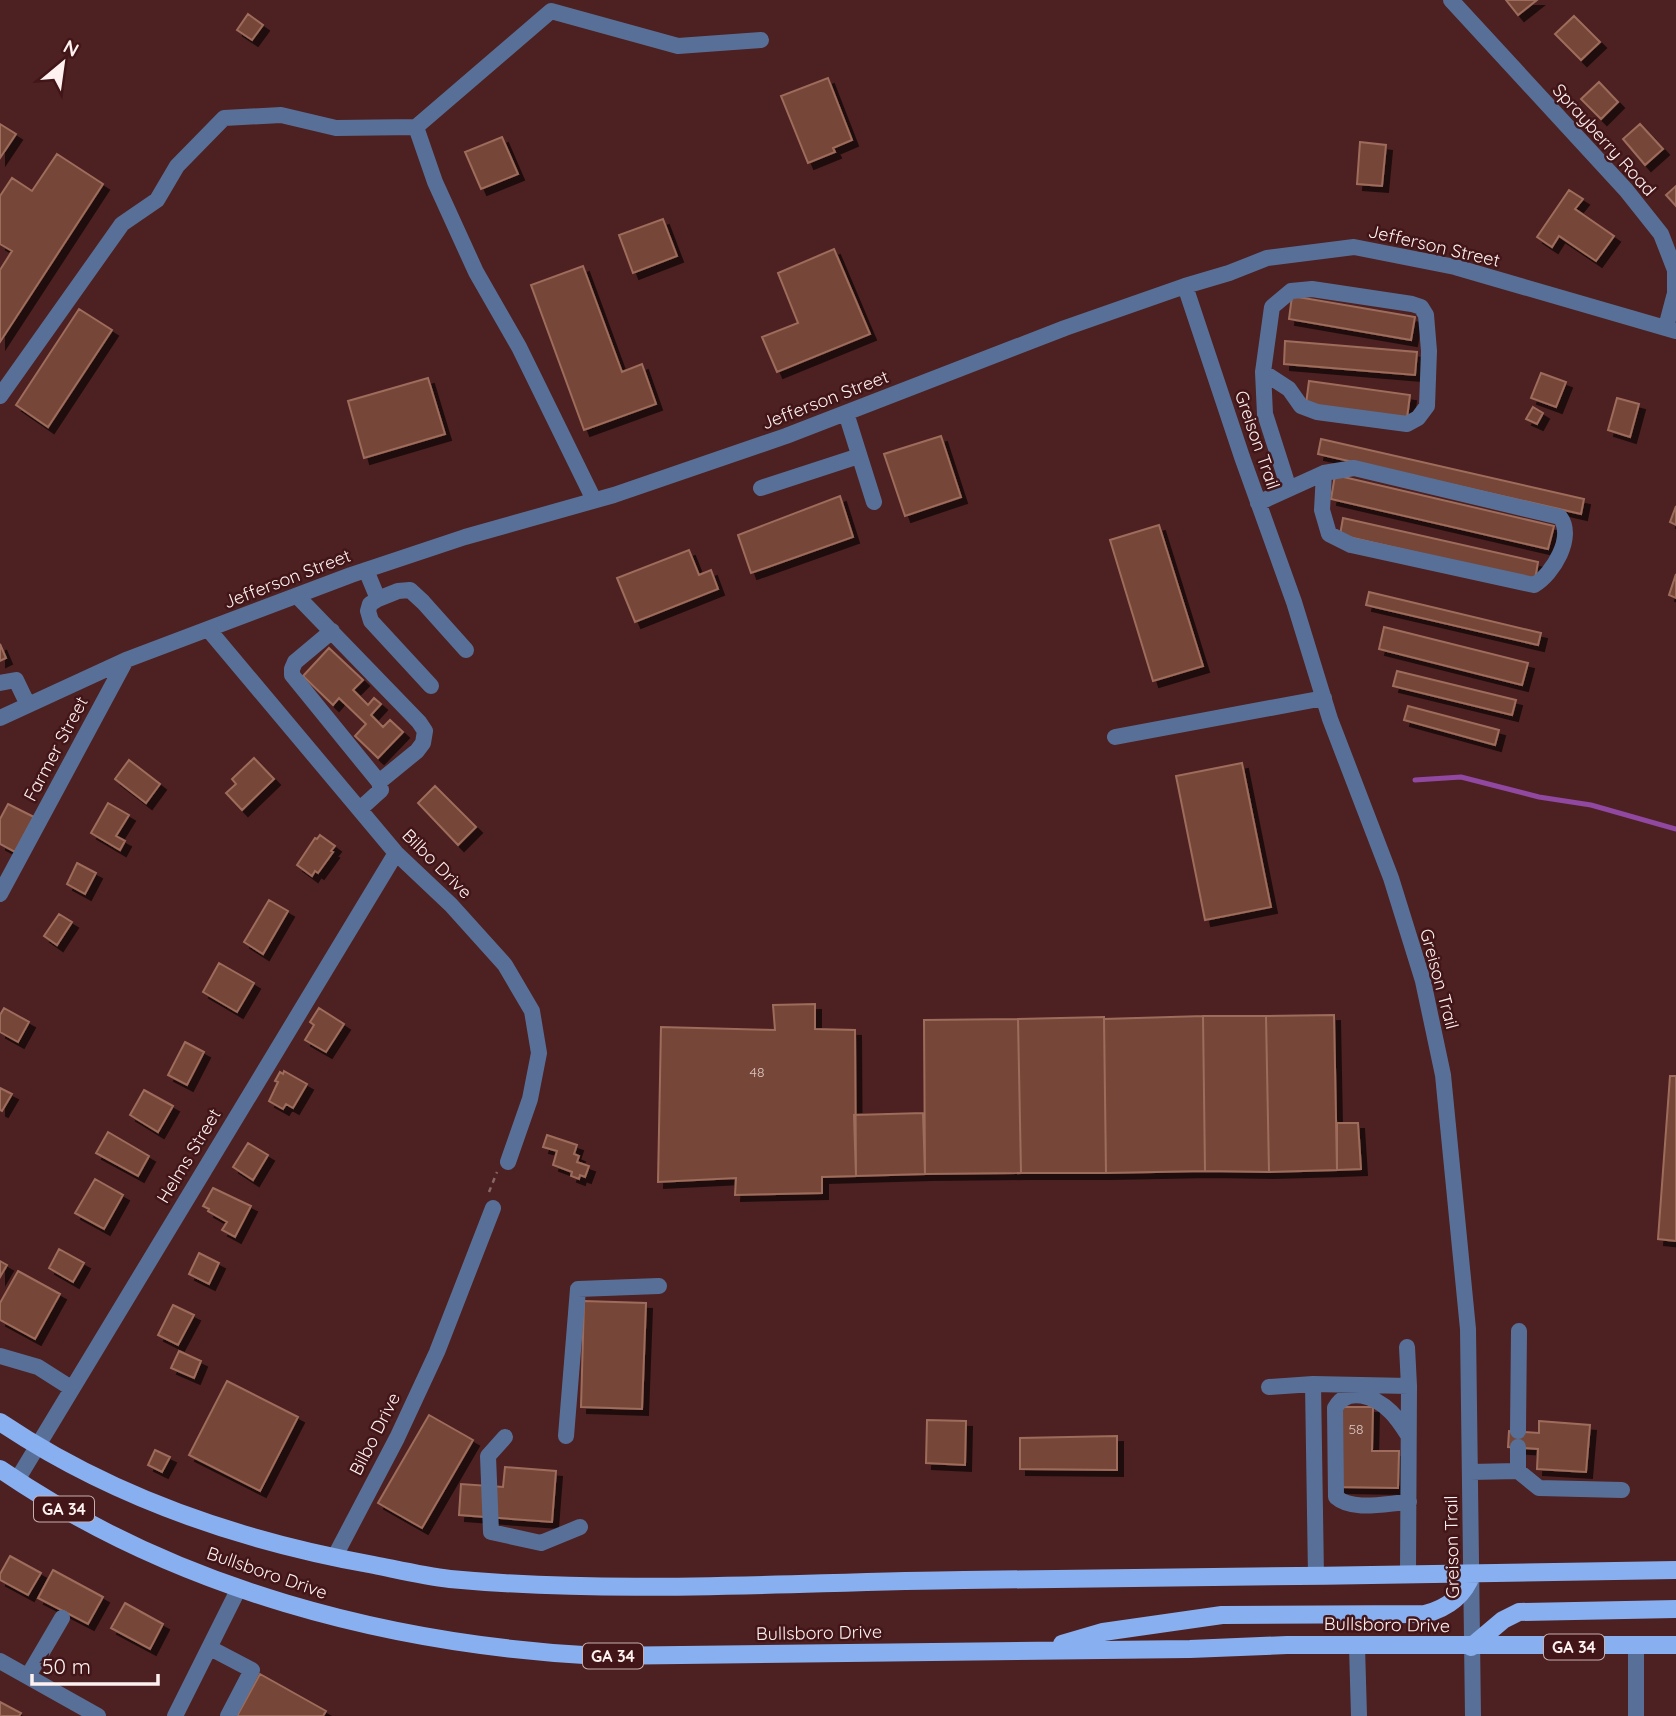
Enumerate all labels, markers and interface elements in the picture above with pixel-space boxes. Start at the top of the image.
north arrow [28,28,98,98]
text: N [59,34,83,62]
street label: Sprayberry Road [1548,79,1661,201]
street label: Jefferson Street [1366,219,1502,272]
street label: Jefferson Street [758,365,892,434]
street label: Greison Trail [1230,387,1285,492]
street label: Jefferson Street [220,544,354,613]
street label: Farmer Street [18,692,93,805]
street label: Bilbo Drive [397,824,477,904]
street label: Greison Trail [1415,926,1464,1032]
house number: 48 [750,1063,764,1081]
street label: Helms Street [151,1104,226,1207]
street label: Bilbo Drive [344,1389,405,1479]
house number: 58 [1348,1420,1364,1438]
street label: Greison Trail [1439,1495,1464,1599]
road number: GA 34 [34,1497,94,1522]
street label: Bullsboro Drive [204,1541,331,1604]
street label: Bullsboro Drive [1324,1612,1450,1637]
street label: Bullsboro Drive [756,1620,882,1645]
road number: GA 34 [1544,1634,1604,1660]
scale bar [32,1642,158,1686]
road number: GA 34 [583,1644,643,1668]
text: 50 m [42,1653,91,1679]

